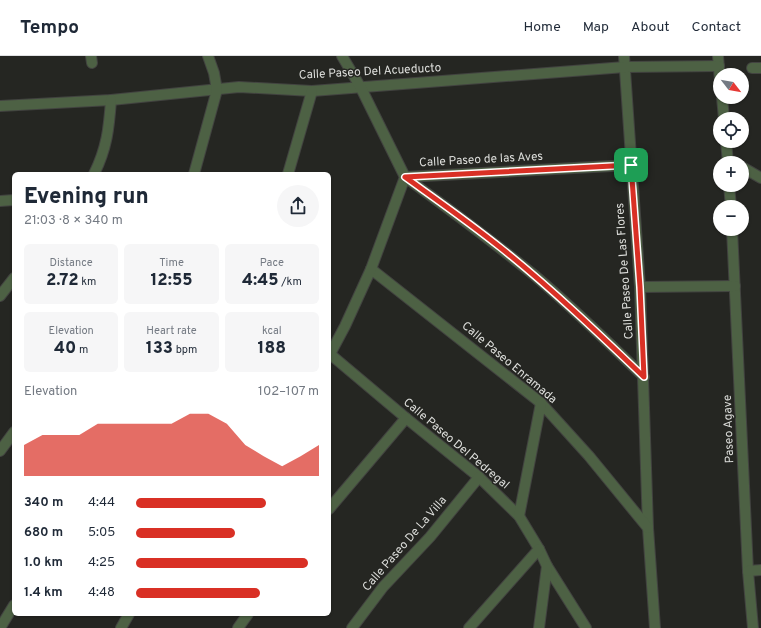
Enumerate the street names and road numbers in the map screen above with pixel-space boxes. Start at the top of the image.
street label: Calle Paseo Del Acueducto [298,60,442,84]
street label: Calle Paseo de las Aves [419,149,543,171]
street label: Calle Paseo De Las Flores [612,202,638,340]
street label: Calle Paseo Enramada [458,318,560,408]
street label: Paseo Agave [720,394,738,464]
street label: Calle Paseo Del Pedregal [400,395,512,493]
street label: Calle Paseo De La Villa [359,493,451,595]

